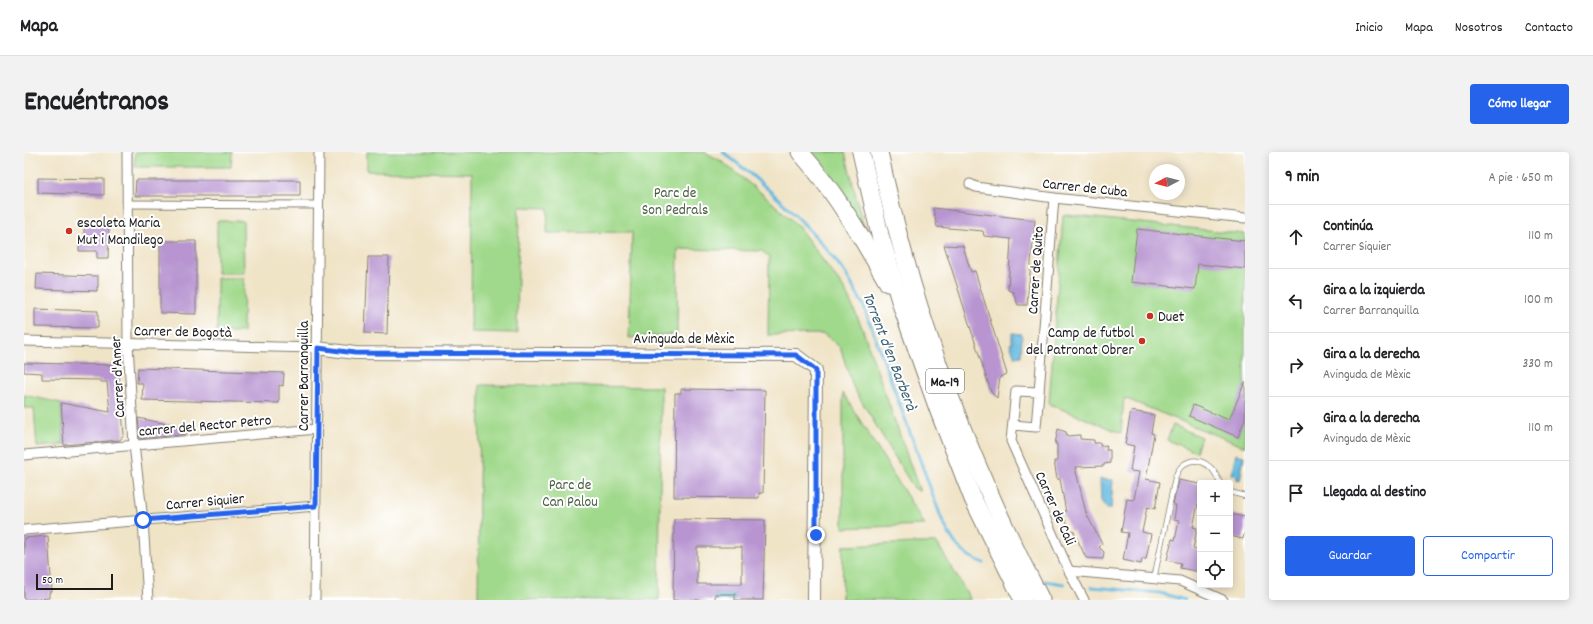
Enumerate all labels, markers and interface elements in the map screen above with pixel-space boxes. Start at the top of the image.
text: Mapa [20,14,58,41]
text: Inicio [1355,18,1383,38]
text: Mapa [1405,18,1433,38]
text: Nosotros [1455,18,1503,38]
text: Contacto [1525,18,1573,38]
text: Encuéntranos [24,84,169,124]
button: Cómo llegar [1470,84,1569,124]
north arrow [1149,164,1185,200]
text: 9 min [1285,166,1319,190]
text: A pie · 650 m [1489,169,1553,188]
street label: Carrer de Cuba [1041,174,1129,205]
park label: Parc de Son Pedrals [642,183,708,222]
place label: escoleta Maria Mut i Mandilego [77,213,164,252]
text: Continúa [1323,216,1373,238]
street label: Carrer de Quito [1023,225,1051,315]
marker: escoleta Maria Mut i Mandilego [64,226,74,236]
icon: ahead [1285,226,1307,248]
text: 110 m [1528,227,1553,246]
text: Carrer Siquier [1323,238,1391,257]
text: Gira a la izquierda [1323,280,1424,302]
water label: Torrent d'en Barberà [855,289,922,416]
icon: left [1285,290,1307,312]
text: 100 m [1524,291,1553,310]
text: Carrer Barranquilla [1323,302,1419,321]
place label: Duet [1158,307,1185,329]
marker: Duet [1145,311,1155,321]
street label: Carrer Barranquilla [294,320,316,431]
street label: Carrer de Bogotà [134,321,233,345]
place label: Camp de futbol del Patronat Obrer [1026,323,1134,362]
street label: Avinguda de Mèxic [633,329,735,351]
street label: Carrer d'Amer [106,335,132,418]
marker: Camp de futbol del Patronat Obrer [1137,336,1147,346]
text: Gira a la derecha [1323,344,1420,366]
icon: right [1285,354,1307,376]
text: 330 m [1522,355,1553,374]
text: Avinguda de Mèxic [1323,366,1411,385]
road number: Ma-19 [926,369,964,393]
text: Gira a la derecha [1323,408,1420,430]
street label: carrer del Rector Petro [138,410,273,444]
icon: right [1285,418,1307,440]
text: 110 m [1528,419,1553,438]
text: Avinguda de Mèxic [1323,430,1411,449]
street label: Carrer de Cali [1028,468,1080,550]
park label: Parc de Can Palou [542,475,598,514]
map controls [1197,480,1233,588]
button: + [1197,480,1233,516]
icon: arrive [1285,482,1307,504]
text: Llegada al destino [1323,482,1426,504]
street label: Carrer Siquier [165,489,246,517]
route start [134,511,152,529]
button: − [1197,516,1233,552]
route end [807,526,825,544]
button: Guardar [1285,536,1415,576]
button: Compartir [1423,536,1553,576]
button: locate [1197,552,1233,588]
scale bar [36,572,113,591]
text: 50 m [42,573,63,589]

